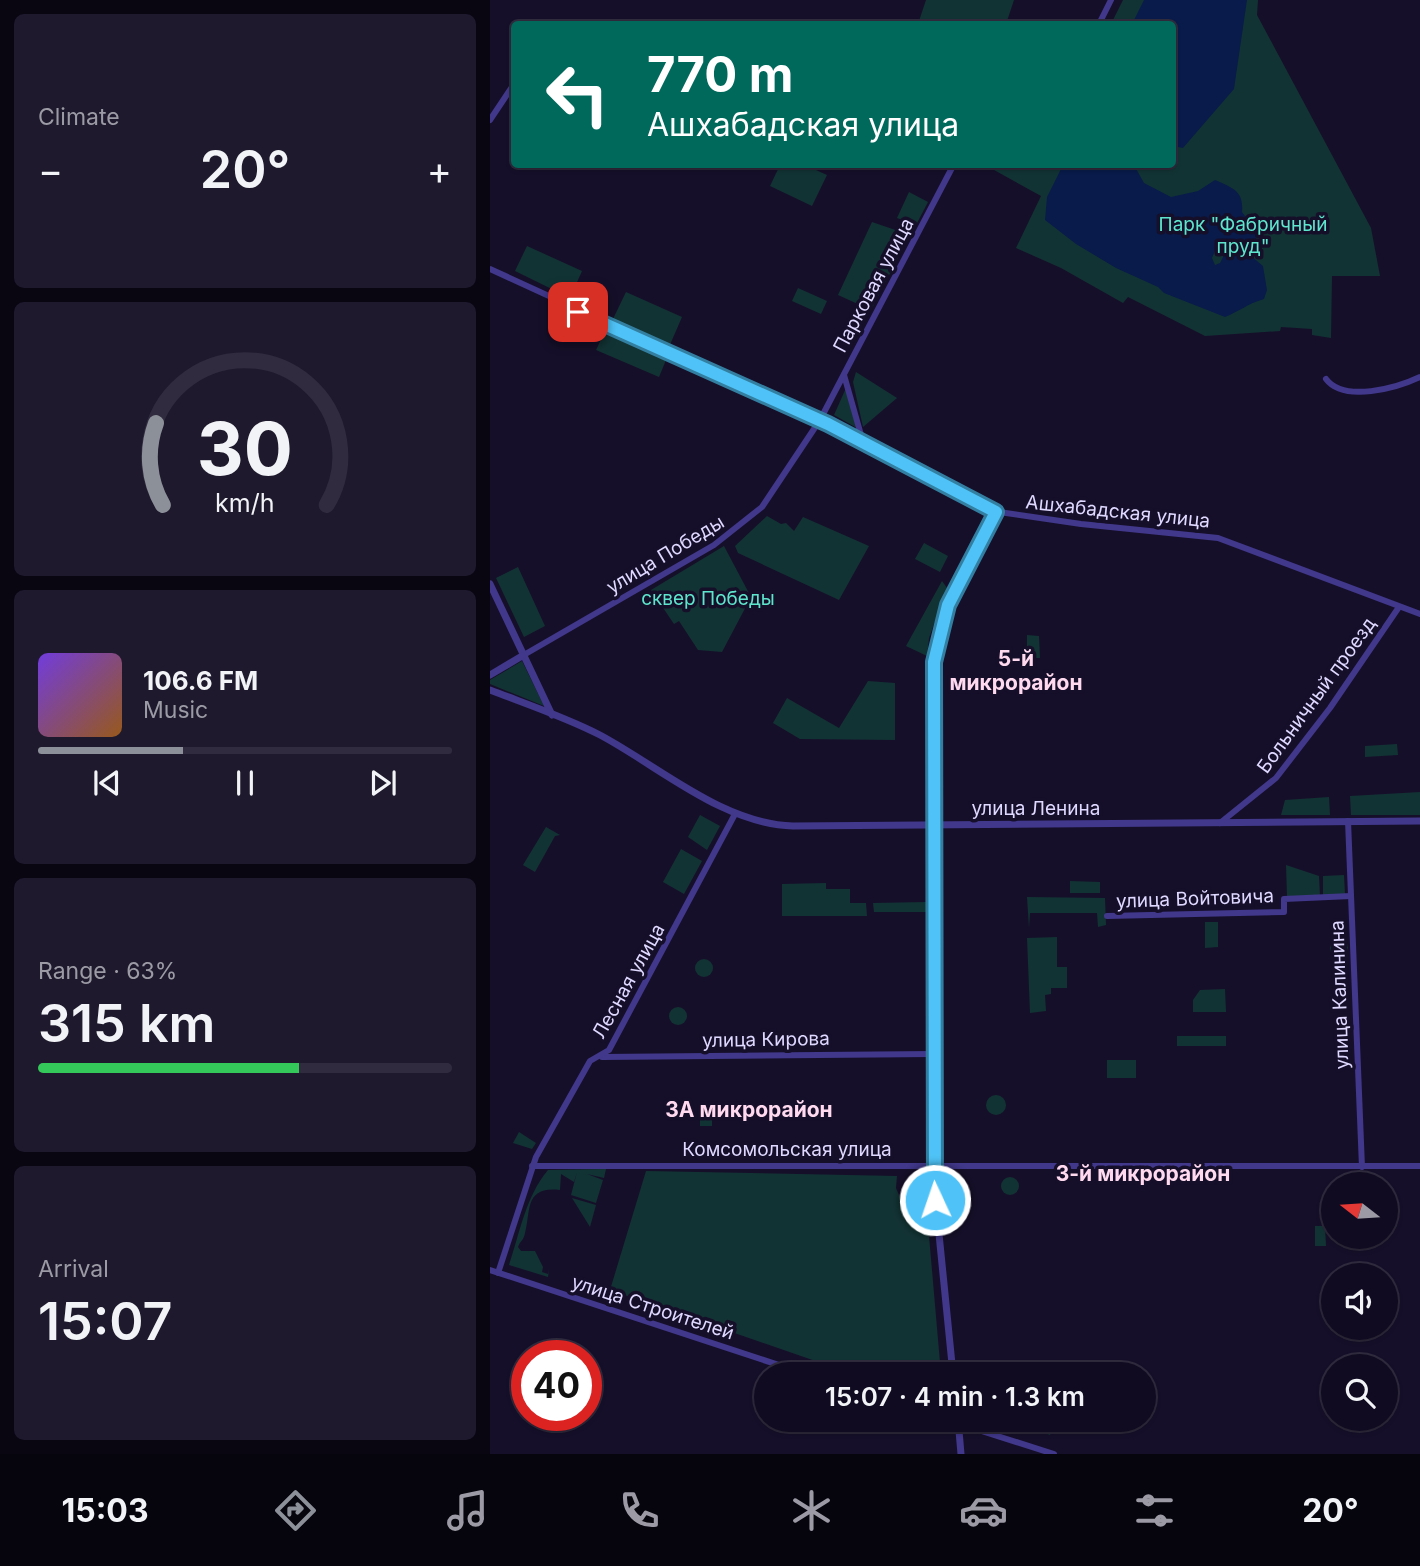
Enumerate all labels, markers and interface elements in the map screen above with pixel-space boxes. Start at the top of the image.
text: 770 m [647,45,794,104]
icon: left [532,49,623,140]
text: Climate [38,103,120,131]
text: Ашхабадская улица [647,105,959,144]
text: 20° [200,138,290,201]
text: − [38,147,63,193]
text: + [427,147,452,193]
park label: Парк "Фабричный пруд" [1159,213,1327,258]
street label: Парковая улица [828,214,919,356]
pin [548,282,608,342]
icon: arrive [559,293,597,331]
text: 30 [197,404,293,493]
text: km/h [215,488,275,518]
street label: Ашхабадская улица [1025,490,1211,533]
street label: улица Победы [602,510,728,599]
park label: сквер Победы [641,587,775,610]
street label: Больничный проезд [1252,613,1381,778]
district label: 5-й микрорайон [949,646,1083,695]
text: 106.6 FM [143,665,258,696]
text: Music [143,696,208,724]
icon: previous [88,764,126,802]
icon: pause [226,764,264,802]
icon: next [364,764,402,802]
street label: улица Ленина [971,797,1101,820]
street label: улица Войтовича [1116,884,1274,913]
street label: Лесная улица [587,920,670,1043]
street label: улица Калинина [1325,920,1354,1070]
text: Range · 63% [38,957,177,985]
text: 315 km [38,992,215,1055]
street label: улица Кирова [702,1027,830,1052]
district label: 3А микрорайон [665,1097,833,1122]
street label: Комсомольская улица [682,1138,892,1161]
district label: 3-й микрорайон [1056,1161,1230,1186]
position arrow [898,1163,972,1237]
north arrow [1321,1172,1398,1250]
map controls [1321,1172,1398,1431]
text: Arrival [38,1255,109,1283]
button: sound [1321,1263,1398,1340]
street label: улица Строителей [569,1270,737,1345]
text: 15:07 [38,1290,173,1353]
speed limit sign: 40 [511,1340,602,1431]
button: search [1321,1354,1398,1431]
text: 15:07 · 4 min · 1.3 km [825,1381,1085,1412]
icon: directions [271,1486,320,1535]
icon: music [443,1486,492,1535]
icon: phone [615,1486,664,1535]
icon: climate [787,1486,836,1535]
icon: car [959,1486,1008,1535]
icon: filters [1130,1486,1179,1535]
text: 15:03 [61,1491,149,1530]
text: 20° [1302,1491,1359,1530]

